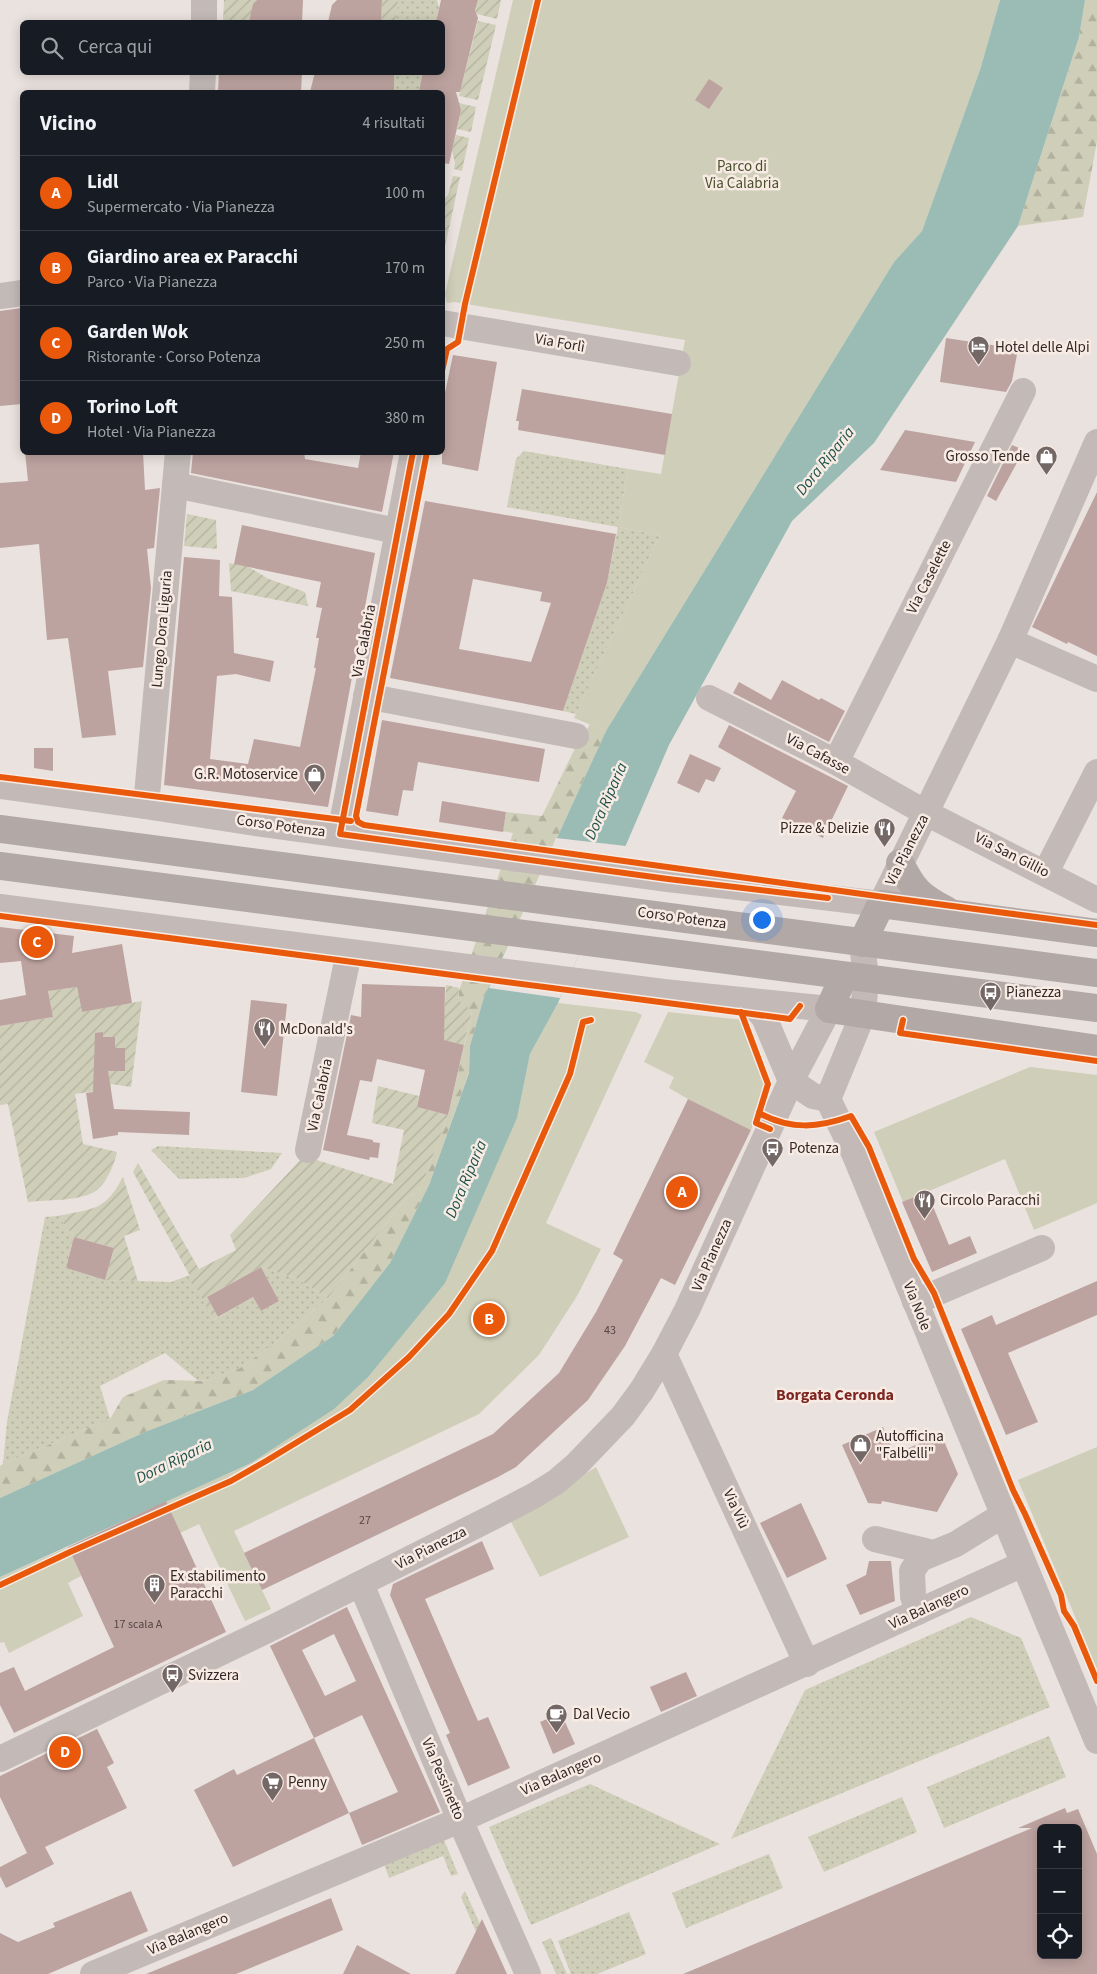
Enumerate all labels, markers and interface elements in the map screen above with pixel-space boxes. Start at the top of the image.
search box [20,20,445,75]
icon: search [38,34,66,62]
text: Cerca qui [78,34,152,61]
text: Vicino [40,108,97,138]
text: 4 risultati [363,112,425,134]
park label: Parco di Via Calabria [705,156,779,194]
text: Lidl [87,169,118,196]
text: A [51,182,61,204]
text: 100 m [385,182,425,204]
text: Supermercato · Via Pianezza [87,196,275,218]
text: Giardino area ex Paracchi [87,244,298,271]
text: B [51,257,61,279]
text: 170 m [385,257,425,279]
text: Parco · Via Pianezza [87,271,217,293]
text: Garden Wok [87,319,188,346]
street label: Via Forlì [534,328,586,358]
text: C [51,332,61,354]
text: 250 m [385,332,425,354]
hotel icon: Hotel delle Alpi [967,335,991,366]
place label: Hotel delle Alpi [995,337,1090,358]
text: Ristorante · Corso Potenza [87,346,261,368]
text: Torino Loft [87,394,178,421]
text: D [51,407,61,429]
text: 380 m [385,407,425,429]
text: Hotel · Via Pianezza [87,421,216,443]
water label: Dora Riparia [791,422,860,500]
shop icon: Grosso Tende [1034,444,1058,475]
place label: Grosso Tende [945,446,1030,467]
street label: Via Caselette [901,537,957,617]
street label: Lungo Dora Liguria [146,569,178,689]
street label: Via Calabria [347,603,381,679]
street label: Via Cafasse [782,728,854,780]
water label: Dora Riparia [579,758,633,843]
shop icon: G.R. Motoservice [302,762,326,793]
place label: G.R. Motoservice [194,764,298,785]
street label: Corso Potenza [235,809,327,843]
street label: Via Pianezza [880,811,934,889]
restaurant icon: Pizze & Delizie [873,816,897,847]
place label: Pizze & Delizie [780,818,869,839]
street label: Via San Gillio [971,827,1053,883]
street label: Corso Potenza [636,901,728,935]
your location [749,907,775,933]
pin: C [21,923,53,961]
bus stop icon: Pianezza [978,980,1002,1011]
place label: Pianezza [1006,982,1061,1003]
restaurant icon: McDonald's [252,1017,276,1048]
place label: McDonald's [280,1019,353,1040]
street label: Via Calabria [302,1057,338,1133]
water label: Dora Riparia [440,1136,492,1221]
bus stop icon: Potenza [761,1136,785,1167]
place label: Potenza [789,1138,839,1159]
pin: A [666,1173,698,1211]
restaurant icon: Circolo Paracchi [912,1188,936,1219]
place label: Circolo Paracchi [940,1190,1040,1211]
street label: Via Pianezza [687,1215,737,1295]
street label: Via Nole [898,1278,936,1334]
pin: B [473,1300,505,1338]
house number: 43 [604,1322,616,1339]
district label: Borgata Ceronda [776,1384,894,1406]
place label: Autofficina "Falbelli" [876,1426,944,1464]
water label: Dora Riparia [132,1433,216,1489]
shop icon: Autofficina "Falbelli" [848,1433,872,1464]
street label: Via Viù [718,1486,754,1532]
house number: 27 [359,1512,371,1529]
street label: Via Pianezza [392,1521,470,1575]
place label: Ex stabilimento Paracchi [170,1566,266,1604]
building icon: Ex stabilimento Paracchi [142,1573,166,1604]
street label: Via Balangero [886,1579,972,1635]
house number: 17 scala A [114,1616,163,1633]
bus stop icon: Svizzera [160,1663,184,1694]
place label: Svizzera [188,1665,239,1686]
cafe icon: Dal Vecio [545,1702,569,1733]
place label: Dal Vecio [573,1704,630,1725]
pin: D [49,1733,81,1771]
street label: Via Pessinetto [416,1735,470,1823]
street label: Via Balangero [517,1747,605,1801]
supermarket icon: Penny [260,1770,284,1801]
place label: Penny [288,1772,327,1793]
map controls [1037,1824,1082,1959]
button: + [1037,1824,1082,1869]
button: − [1037,1869,1082,1914]
street label: Via Balangero [144,1908,232,1960]
button: locate [1037,1914,1082,1959]

